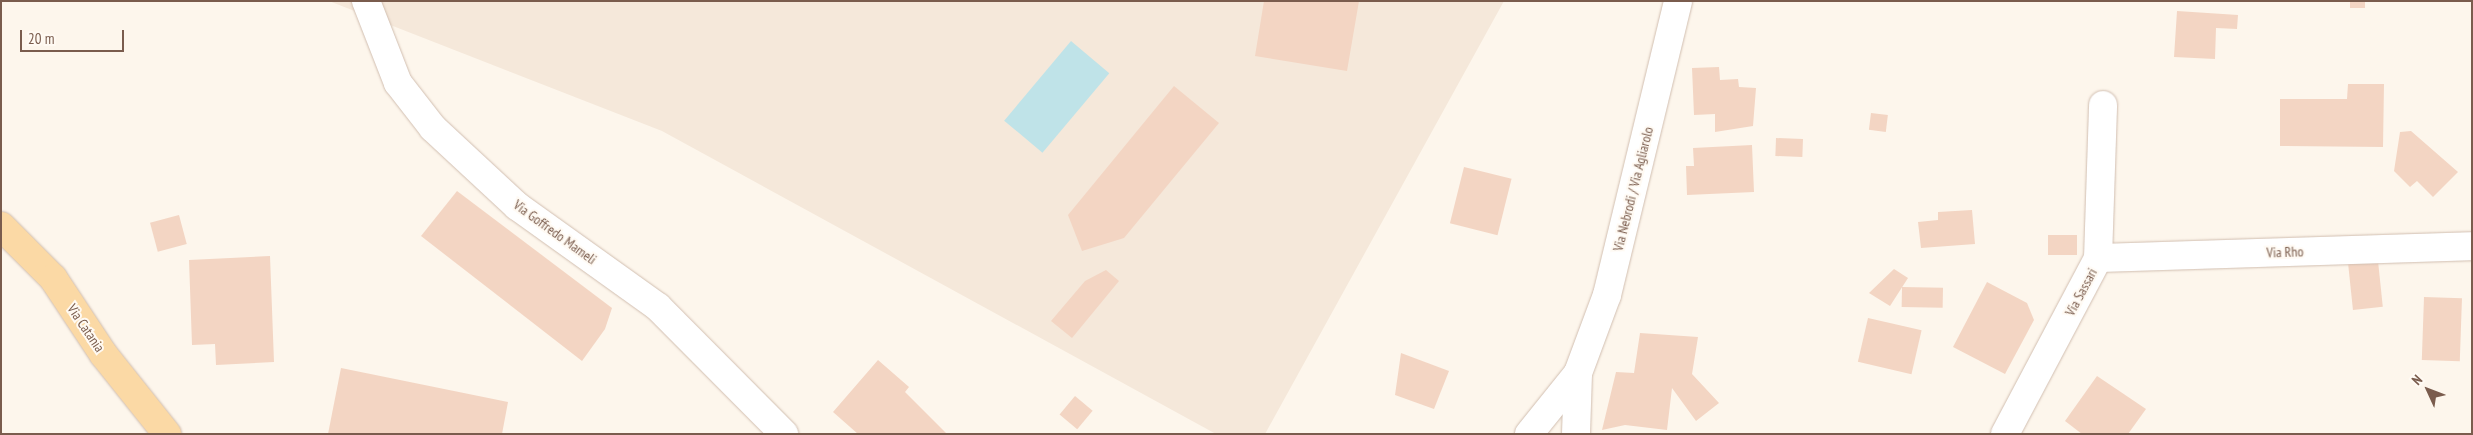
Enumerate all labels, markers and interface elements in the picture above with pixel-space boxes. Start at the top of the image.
scale bar [22,20,126,52]
text: 20 m [28,29,54,48]
street label: Via Nebrodi / Via Agliarolo [1609,125,1657,253]
street label: Via Goffredo Mameli [510,196,600,268]
street label: Via Rho [2266,243,2304,261]
street label: Via Sassari [2061,265,2101,319]
street label: Via Catania [64,301,108,355]
north arrow [2403,365,2453,415]
text: N [2408,371,2426,389]

